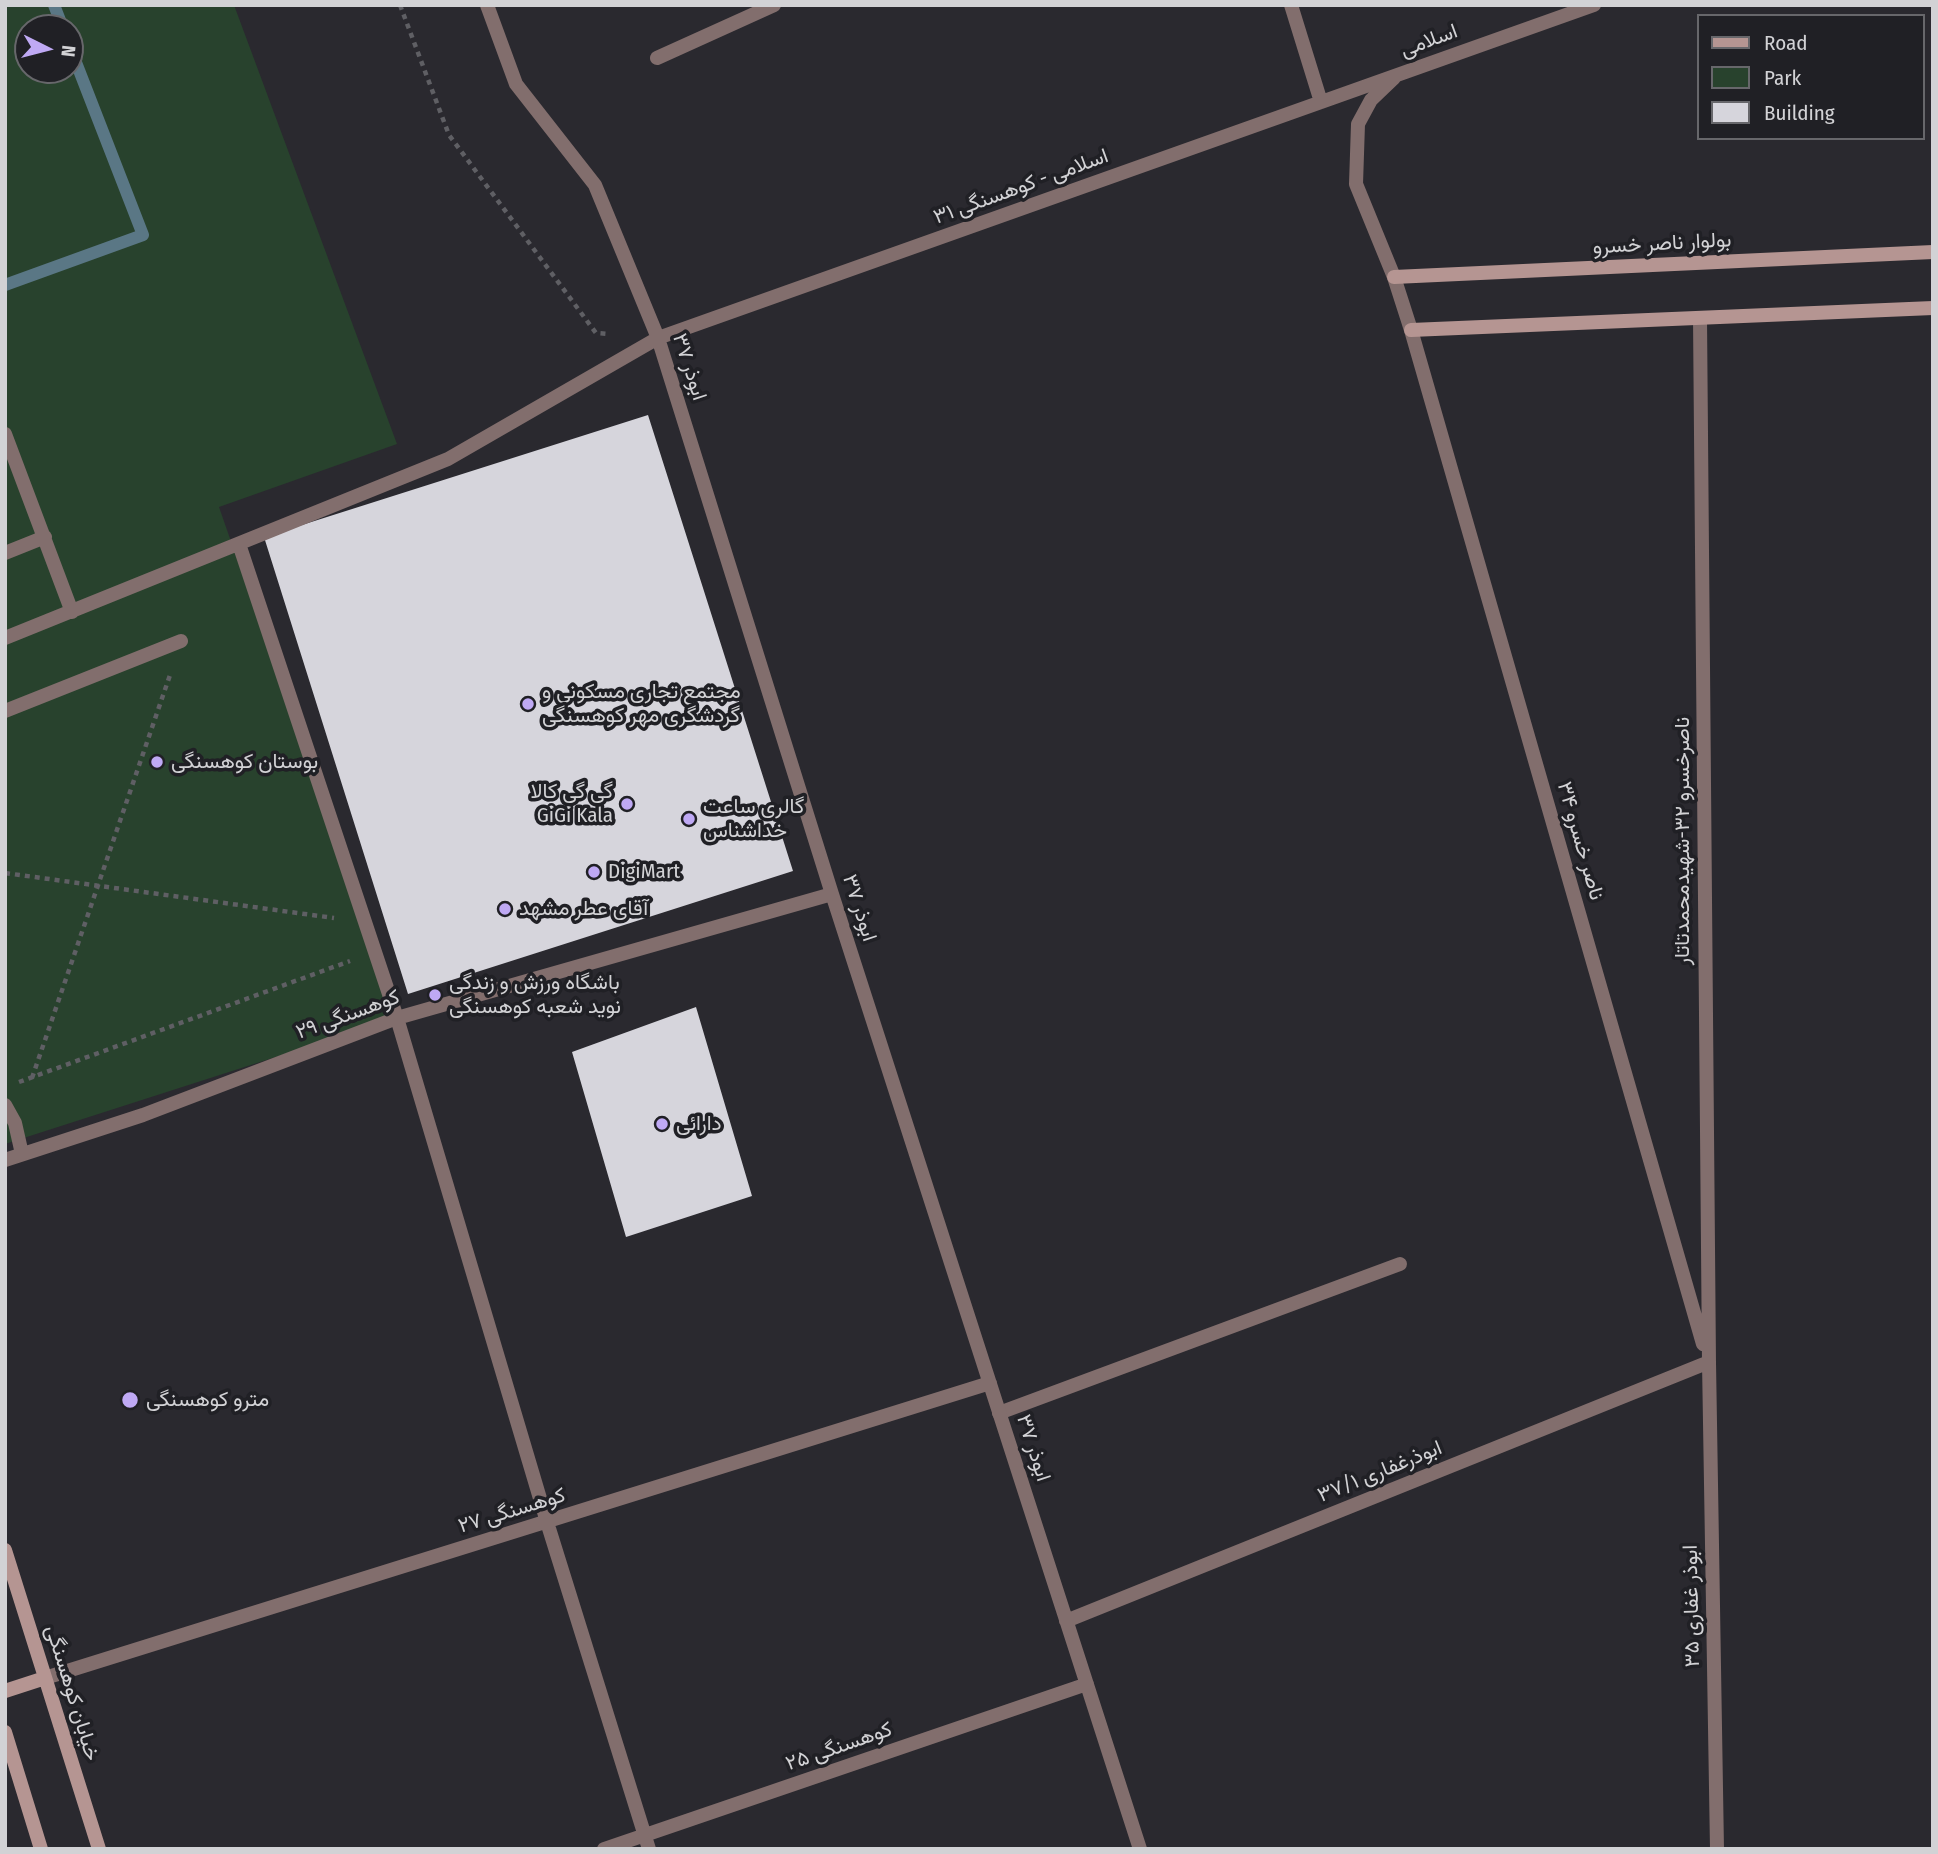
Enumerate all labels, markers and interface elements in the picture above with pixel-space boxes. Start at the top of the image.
north arrow [14,14,84,84]
legend [1696,14,1924,140]
street label: اسلامی [1397,19,1461,63]
text: Road [1764,30,1808,56]
text: N [56,44,80,58]
text: Park [1764,65,1801,91]
text: Building [1764,100,1835,126]
street label: اسلامی - کوهسنگی ۳۱ [930,144,1112,230]
street label: بولوار ناصر خسرو [1592,228,1732,260]
street label: ابوذر ۳۷ [666,330,712,404]
place label: مجتمع تجاری مسکونی و گردشگری مهر کوهسنگی [542,679,741,729]
marker: مجتمع تجاری مسکونی و گردشگری مهر کوهسنگی [520,696,536,712]
street label: ناصرخسرو ۳۲-شهیدمحمدتاتار [1670,717,1696,965]
place label: بوستان کوهسنگی [171,749,318,775]
marker: بوستان کوهسنگی [149,754,165,770]
place label: گی گی کالا GiGi Kala [530,779,613,829]
street label: ناصر خسرو ۳۴ [1551,779,1609,903]
place label: گالری ساعت خداشناس [703,794,804,844]
marker: گی گی کالا GiGi Kala [619,796,635,812]
marker: گالری ساعت خداشناس [681,811,697,827]
place label: DigiMart [608,859,680,885]
marker: DigiMart [586,864,602,880]
street label: ابوذر ۳۷ [836,871,882,945]
place label: آقای عطر مشهد [519,896,648,922]
marker: آقای عطر مشهد [497,901,513,917]
place label: باشگاه ورزش و زندگی نوید شعبه کوهسنگی [449,970,621,1020]
street label: کوهسنگی ۲۹ [293,985,403,1045]
marker: باشگاه ورزش و زندگی نوید شعبه کوهسنگی [427,987,443,1003]
place label: دارائی [676,1111,722,1137]
marker: دارائی [654,1116,670,1132]
place label: مترو کوهسنگی [146,1387,269,1413]
marker: مترو کوهسنگی [120,1390,140,1410]
street label: ابوذر ۳۷ [1010,1411,1056,1485]
street label: ابوذرغفاری ۳۷/۱ [1314,1436,1446,1508]
street label: کوهسنگی ۲۷ [455,1483,569,1539]
street label: ابوذر غفاری ۳۵ [1678,1544,1706,1668]
street label: خیابان کوهسنگی [39,1622,105,1764]
street label: کوهسنگی ۲۵ [783,1717,895,1777]

